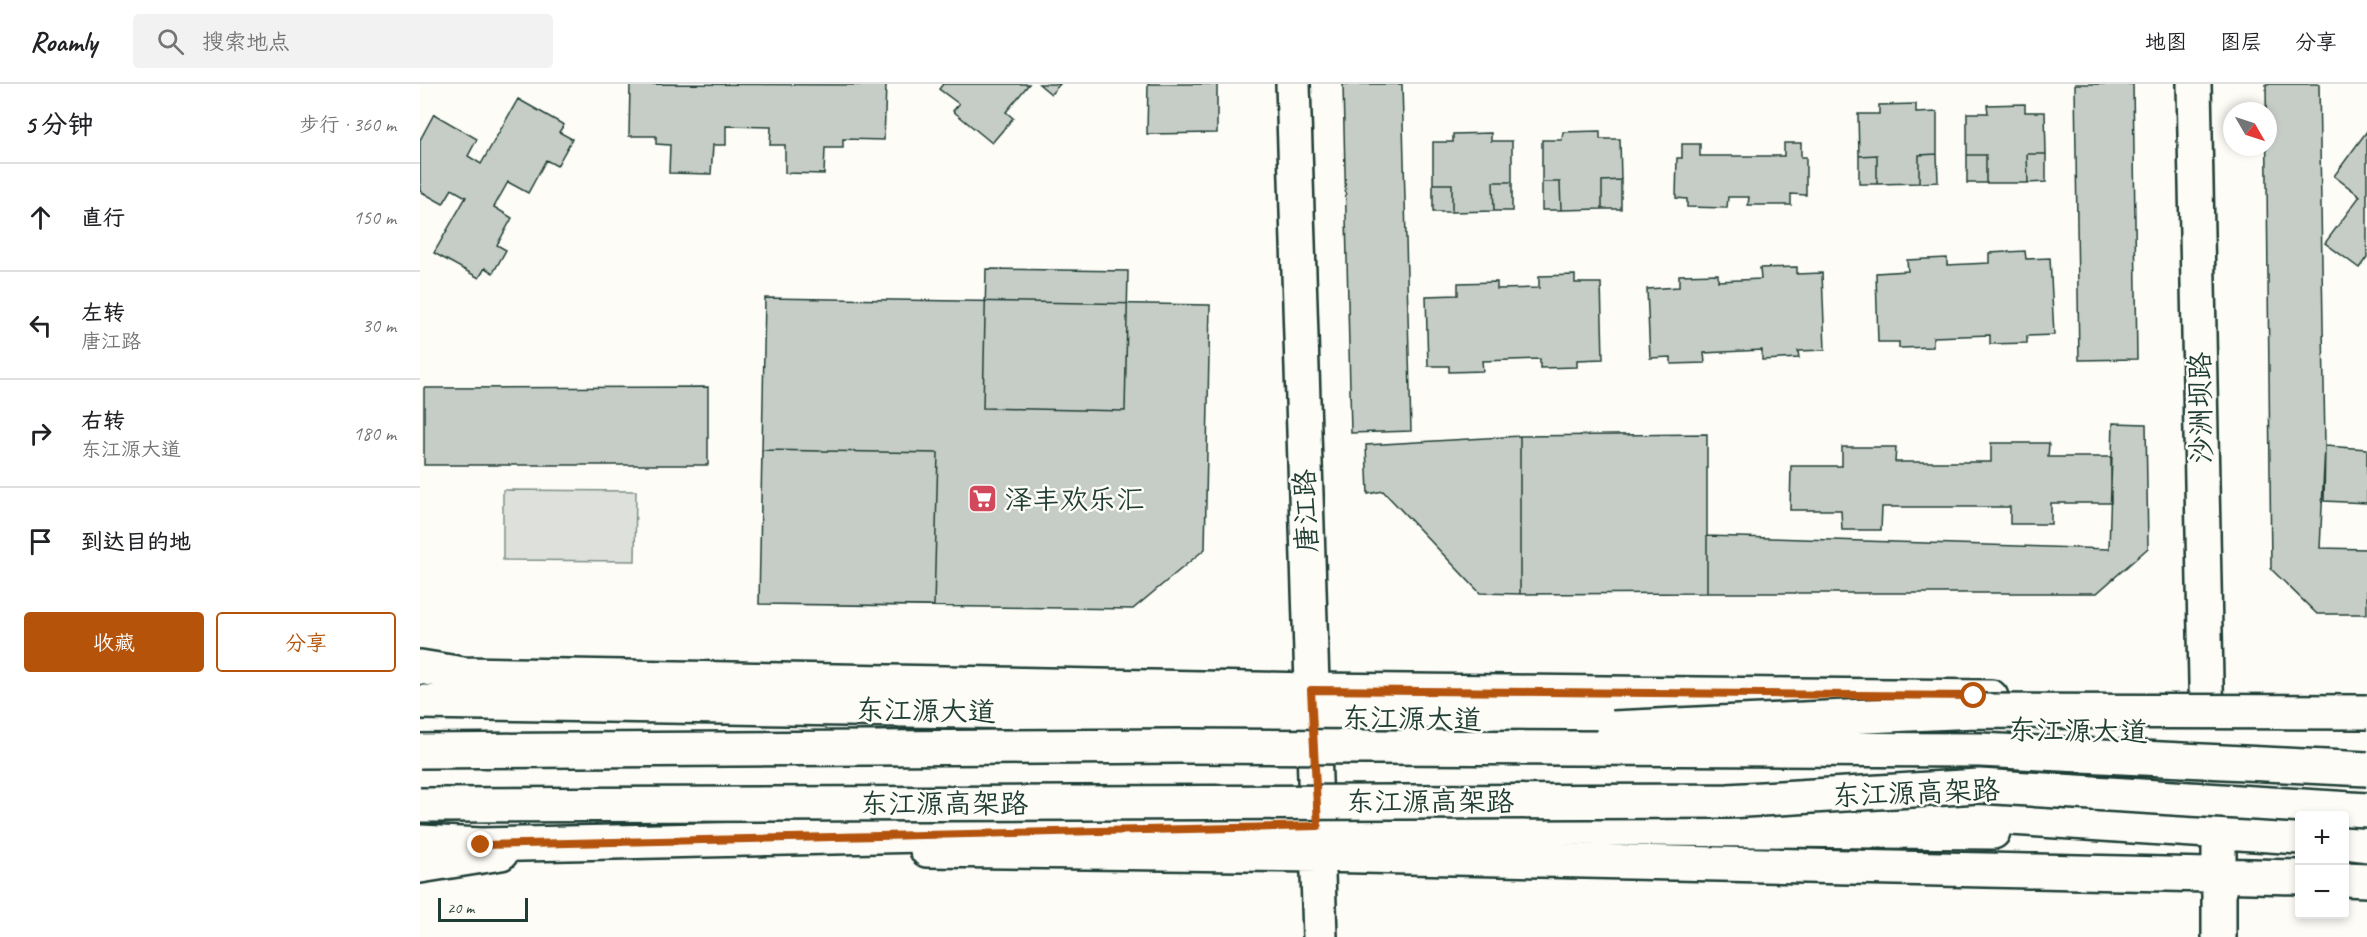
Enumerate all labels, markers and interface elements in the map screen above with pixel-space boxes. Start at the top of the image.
search box [133,14,553,68]
text: Roamly [30,24,97,59]
icon: search [154,25,187,58]
text: 搜索地点 [202,28,290,56]
text: 地图 [2145,29,2187,55]
text: 图层 [2220,29,2262,55]
text: 分享 [2295,29,2337,55]
north arrow [2223,102,2277,156]
text: 5 分钟 [24,108,94,141]
text: 步行 · 360 m [300,112,396,137]
icon: ahead [24,201,57,234]
text: 直行 [81,204,125,232]
text: 150 m [353,205,396,230]
text: 左转 [81,299,125,327]
icon: left [24,309,57,342]
text: 30 m [362,313,396,338]
text: 唐江路 [81,329,141,354]
street label: 沙洲坝路 [2182,352,2219,464]
text: 右转 [81,407,125,435]
icon: right [24,417,57,450]
text: 180 m [353,421,396,446]
text: 东江源大道 [81,437,181,462]
street label: 唐江路 [1287,468,1324,554]
place label: 泽丰欢乐汇 [1004,482,1144,517]
supermarket icon: 泽丰欢乐汇 [967,483,999,515]
icon: arrive [24,525,57,558]
text: 到达目的地 [81,528,191,556]
button: 收藏 [24,612,204,672]
button: 分享 [216,612,396,672]
route start [1960,682,1986,708]
street label: 东江源大道 [856,692,996,729]
street label: 东江源大道 [1342,700,1482,737]
street label: 东江源大道 [2008,712,2148,749]
street label: 东江源高架路 [1831,772,2001,813]
street label: 东江源高架路 [1346,784,1514,819]
street label: 东江源高架路 [860,786,1028,821]
map controls [2295,811,2349,919]
button: + [2295,811,2349,865]
route end [467,831,493,857]
button: − [2295,865,2349,919]
scale bar [438,895,528,922]
text: 20 m [447,898,474,918]

